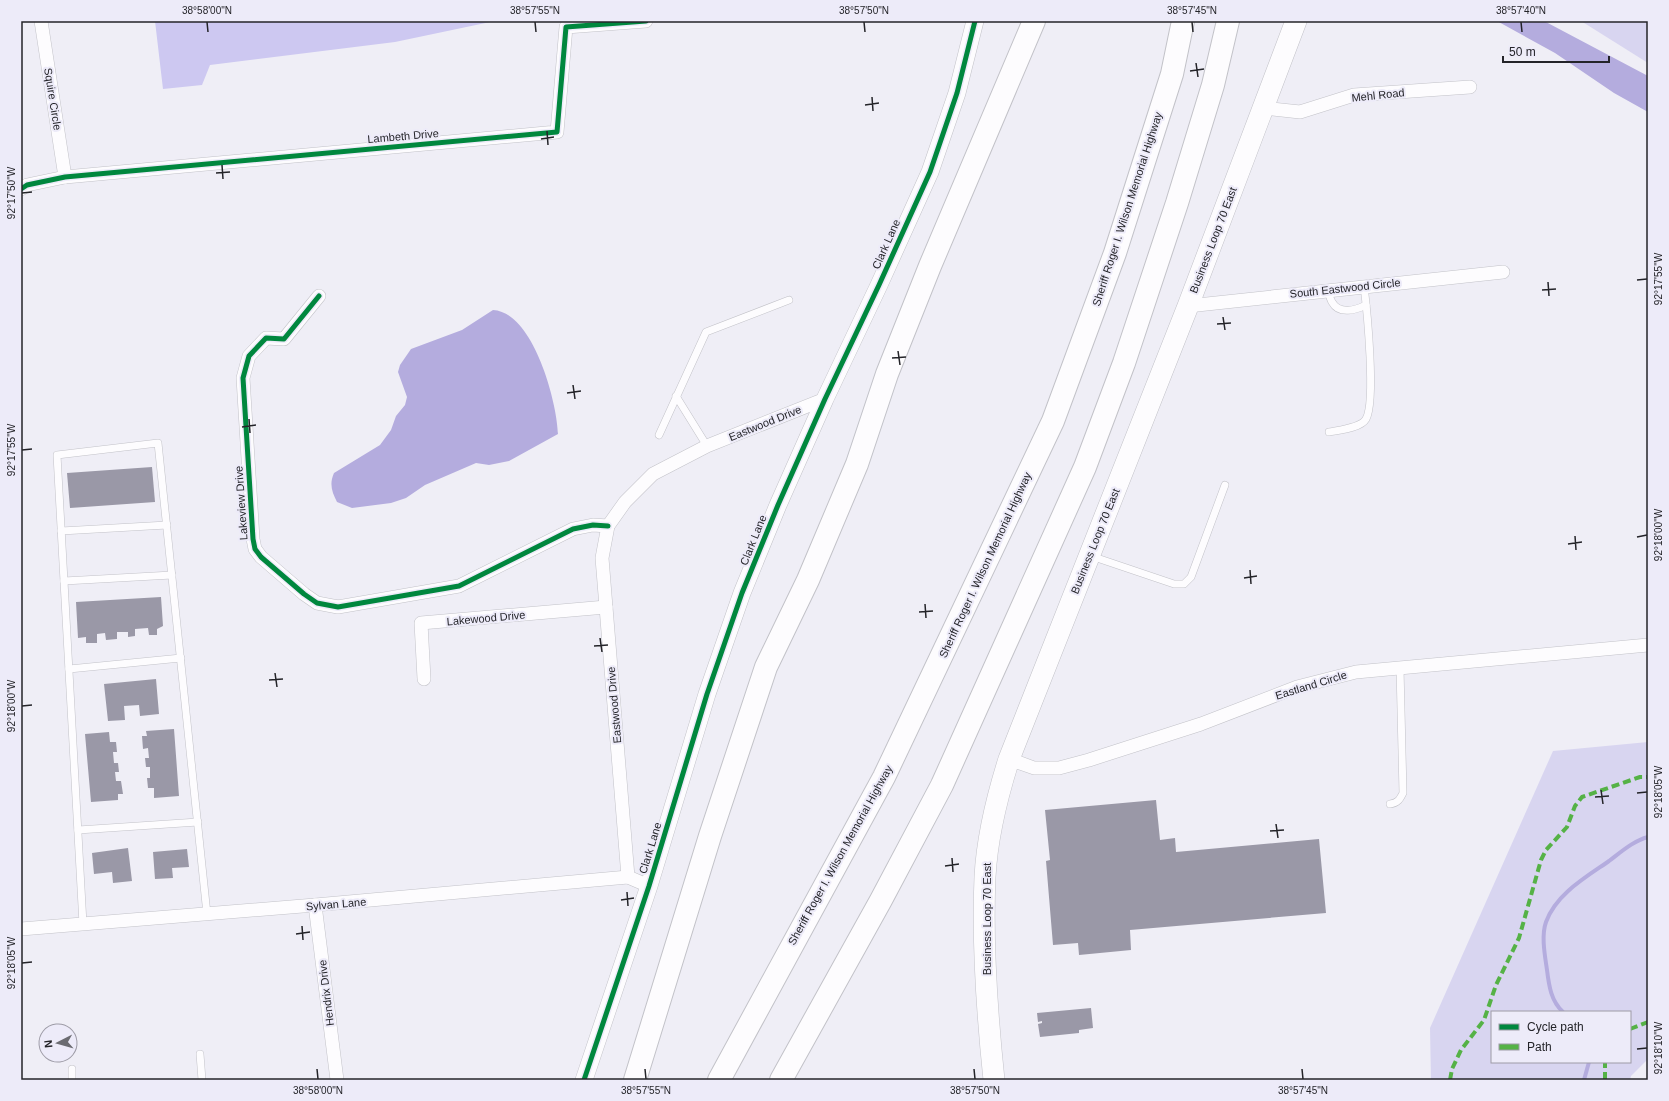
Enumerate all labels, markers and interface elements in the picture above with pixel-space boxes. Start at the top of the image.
text: 38°58'00"N [182,5,232,16]
text: 38°57'55"N [510,5,560,16]
text: 38°57'50"N [839,5,889,16]
text: 38°57'45"N [1167,5,1217,16]
text: 38°57'40"N [1496,5,1546,16]
scale bar [1503,38,1609,64]
text: 50 m [1509,45,1536,59]
street label: Squire Circle [42,67,64,131]
street label: Mehl Road [1351,86,1405,104]
street label: Sheriff Roger I. Wilson Memorial Highway [1090,110,1164,308]
street label: Lambeth Drive [367,127,439,145]
text: 92°17'50"W [6,166,17,219]
street label: Business Loop 70 East [1187,185,1239,295]
street label: Clark Lane [870,217,902,271]
text: 92°17'55"W [1653,252,1664,305]
street label: South Eastwood Circle [1289,276,1401,300]
street label: Eastwood Drive [727,403,803,443]
text: 92°17'55"W [6,423,17,476]
street label: Lakeview Drive [232,465,250,541]
street label: Sheriff Roger I. Wilson Memorial Highway [937,470,1034,660]
street label: Business Loop 70 East [1068,487,1122,595]
text: 92°18'00"W [1653,508,1664,561]
street label: Clark Lane [737,513,769,567]
street label: Lakewood Drive [446,609,526,627]
street label: Eastwood Drive [605,666,623,744]
street label: Eastland Circle [1274,668,1348,702]
text: 92°18'00"W [6,679,17,732]
street label: Sheriff Roger I. Wilson Memorial Highway [785,763,895,947]
text: 92°18'05"W [1653,765,1664,818]
street label: Clark Lane [636,821,664,875]
street label: Business Loop 70 East [981,863,993,975]
street label: Sylvan Lane [305,895,367,913]
text: 92°18'05"W [6,936,17,989]
street label: Hendrix Drive [316,959,336,1027]
legend [1491,1011,1631,1063]
text: Cycle path [1527,1020,1584,1034]
text: 92°18'10"W [1653,1021,1664,1074]
north arrow [38,1023,78,1063]
text: N [42,1039,54,1049]
text: Path [1527,1040,1552,1054]
text: 38°58'00"N [293,1085,343,1096]
text: 38°57'55"N [621,1085,671,1096]
text: 38°57'50"N [950,1085,1000,1096]
text: 38°57'45"N [1278,1085,1328,1096]

